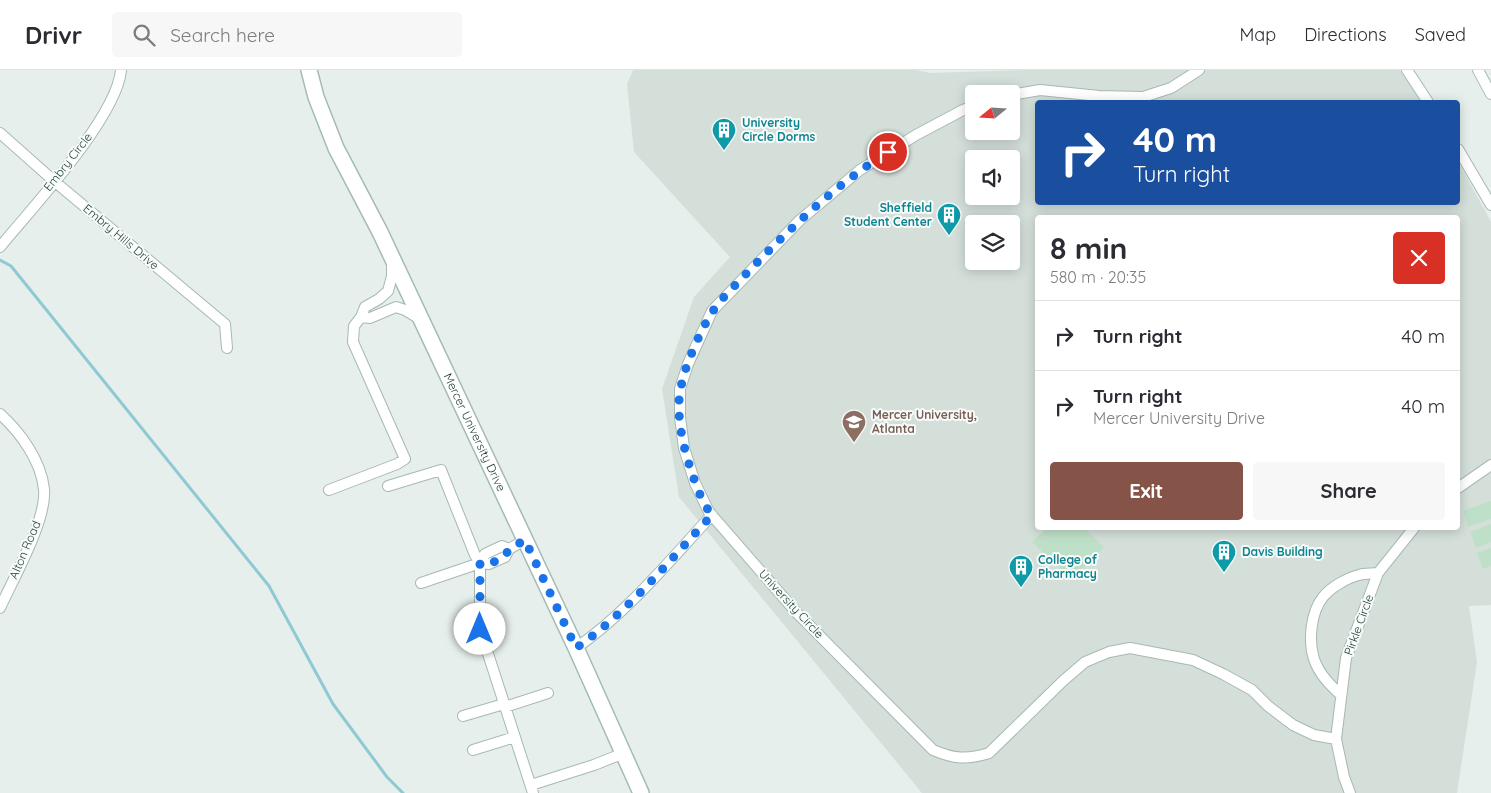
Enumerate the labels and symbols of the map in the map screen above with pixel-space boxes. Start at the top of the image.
north arrow [965,85,1020,140]
place label: University Circle Dorms [742,115,816,144]
building icon: University Circle Dorms [711,117,737,151]
street label: Embry Circle [40,129,95,194]
pin [867,131,909,173]
place label: Sheffield Student Center [844,200,932,229]
street label: Embry Hills Drive [80,201,162,273]
building icon: Sheffield Student Center [936,202,962,236]
street label: Mercer University Drive [441,371,509,494]
place label: Mercer University, Atlanta [872,407,977,436]
school or university icon: Mercer University, Atlanta [841,409,867,443]
street label: Alton Road [6,518,44,581]
building icon: Davis Building [1211,539,1237,573]
place label: Davis Building [1242,544,1323,559]
place label: College of Pharmacy [1038,552,1098,581]
building icon: College of Pharmacy [1008,554,1034,588]
street label: University Circle [756,566,827,641]
street label: Pirkle Circle [1341,592,1377,657]
position arrow [453,602,505,654]

